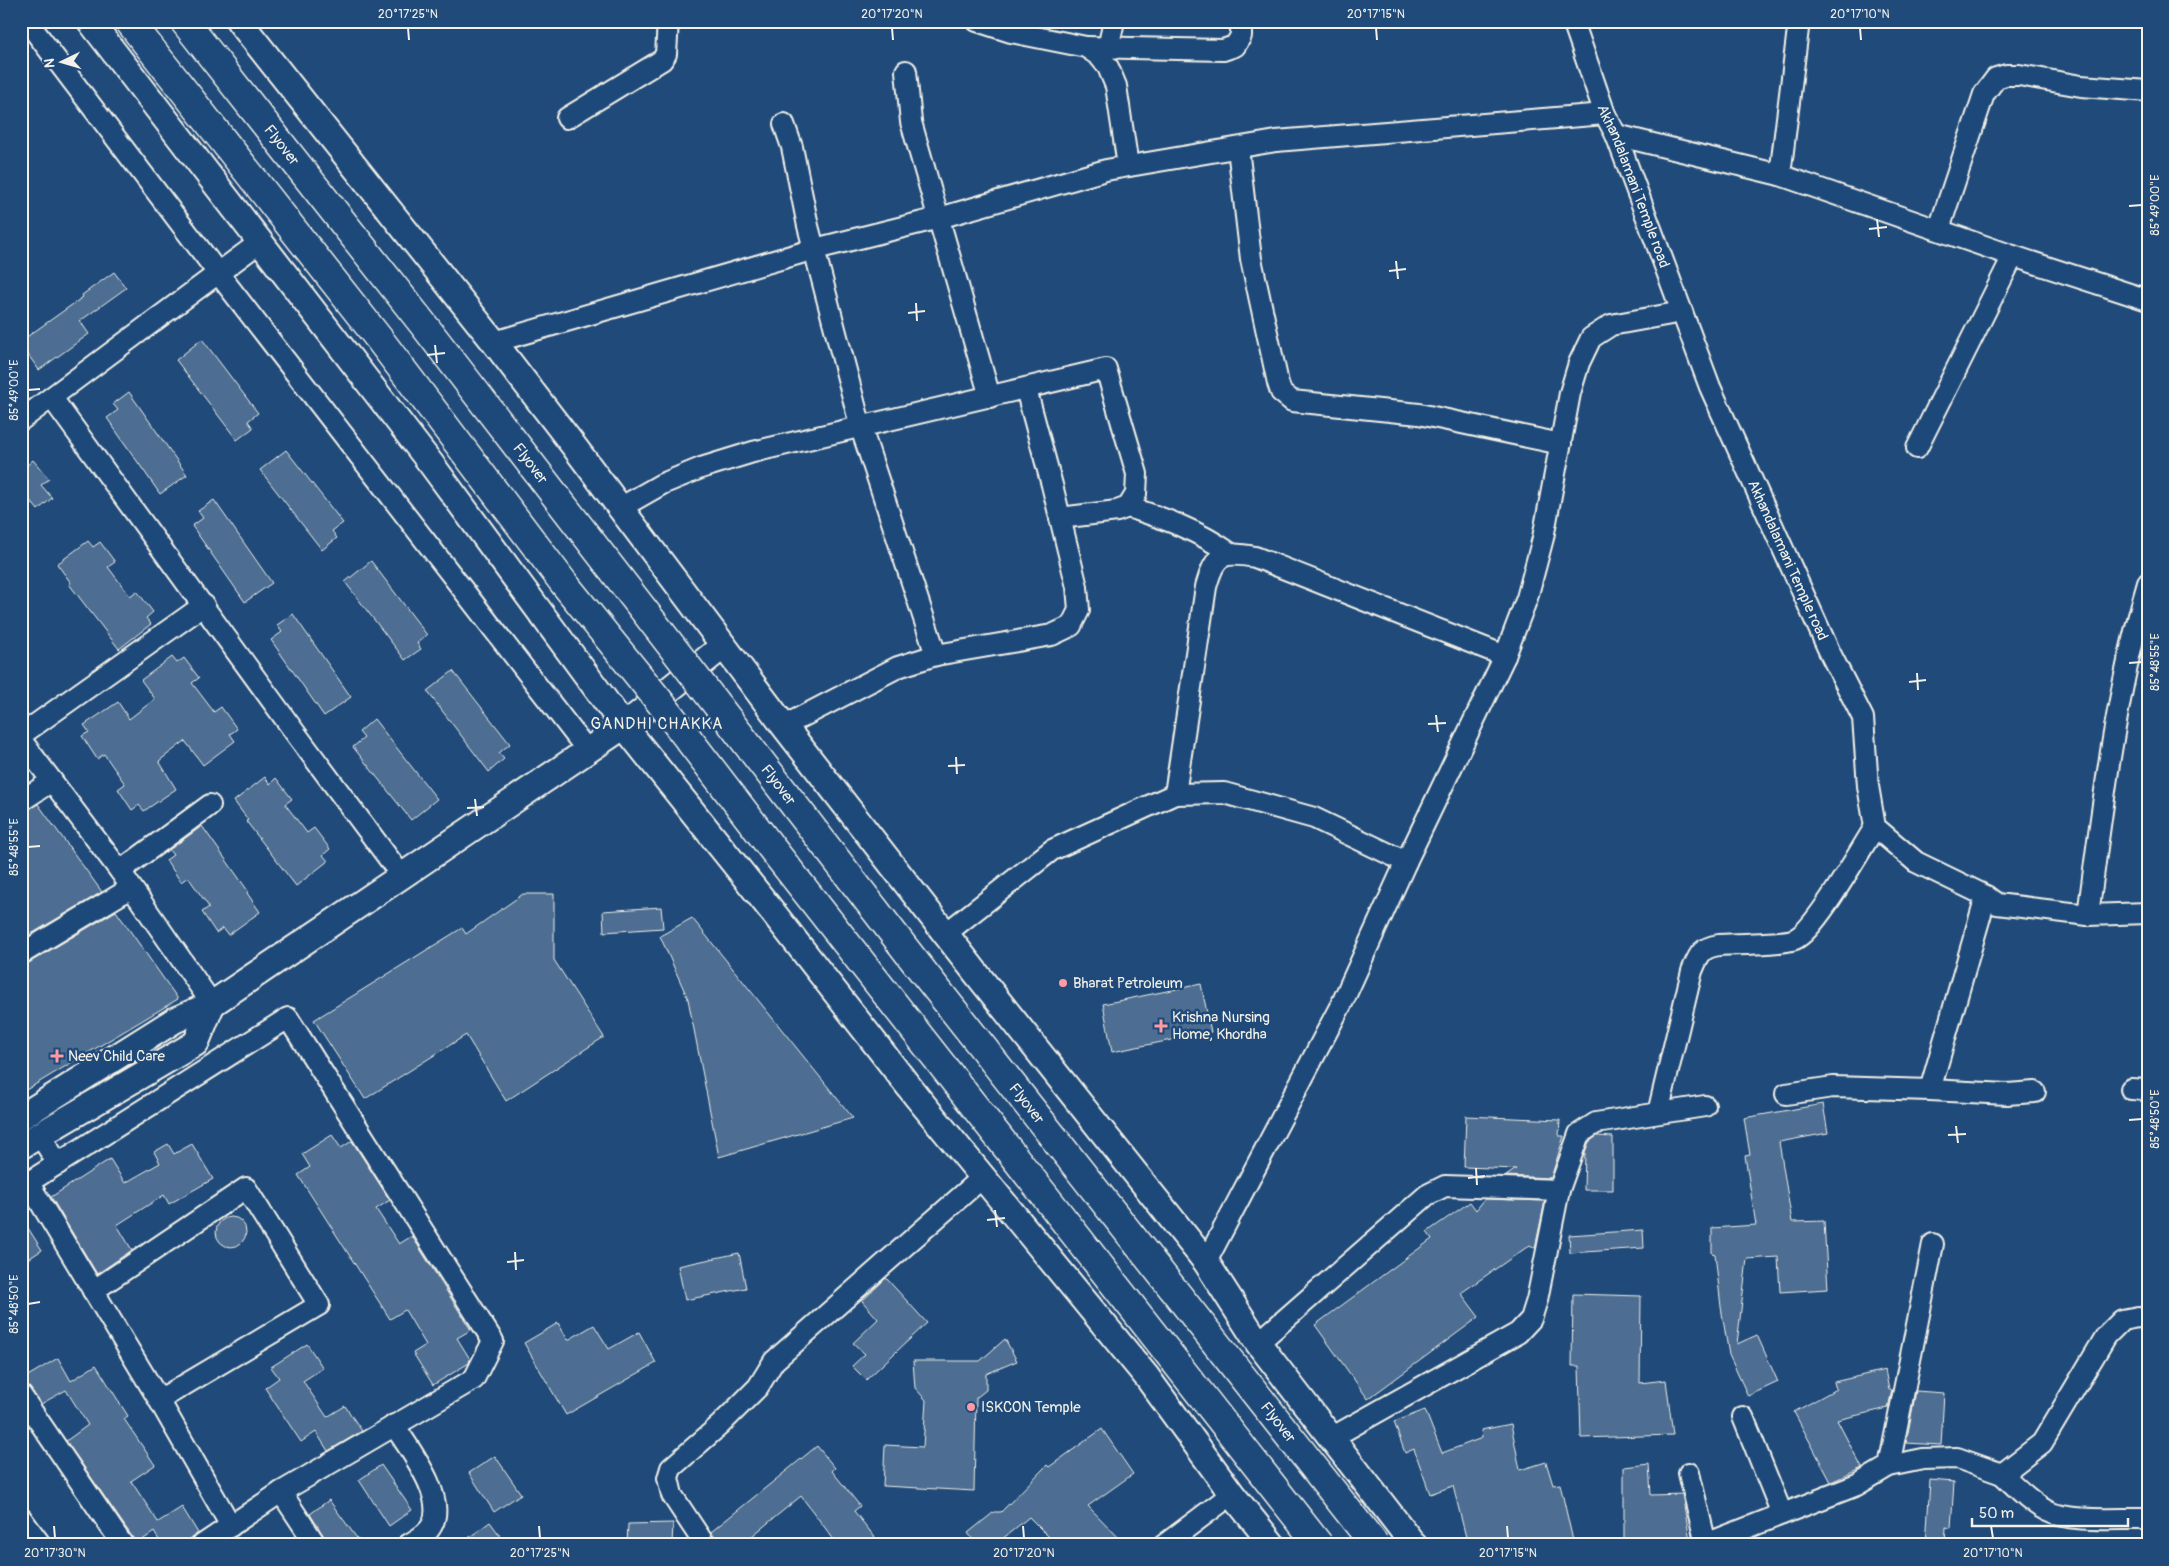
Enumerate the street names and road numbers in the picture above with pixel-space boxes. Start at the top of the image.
street label: Akhandalamani Temple road [1593,102,1674,270]
street label: Flyover [260,121,304,170]
street label: Flyover [509,439,553,488]
street label: Akhandalamani Temple road [1744,477,1833,643]
street label: Flyover [757,761,801,810]
street label: Flyover [1005,1079,1049,1128]
street label: Flyover [1256,1398,1301,1447]

